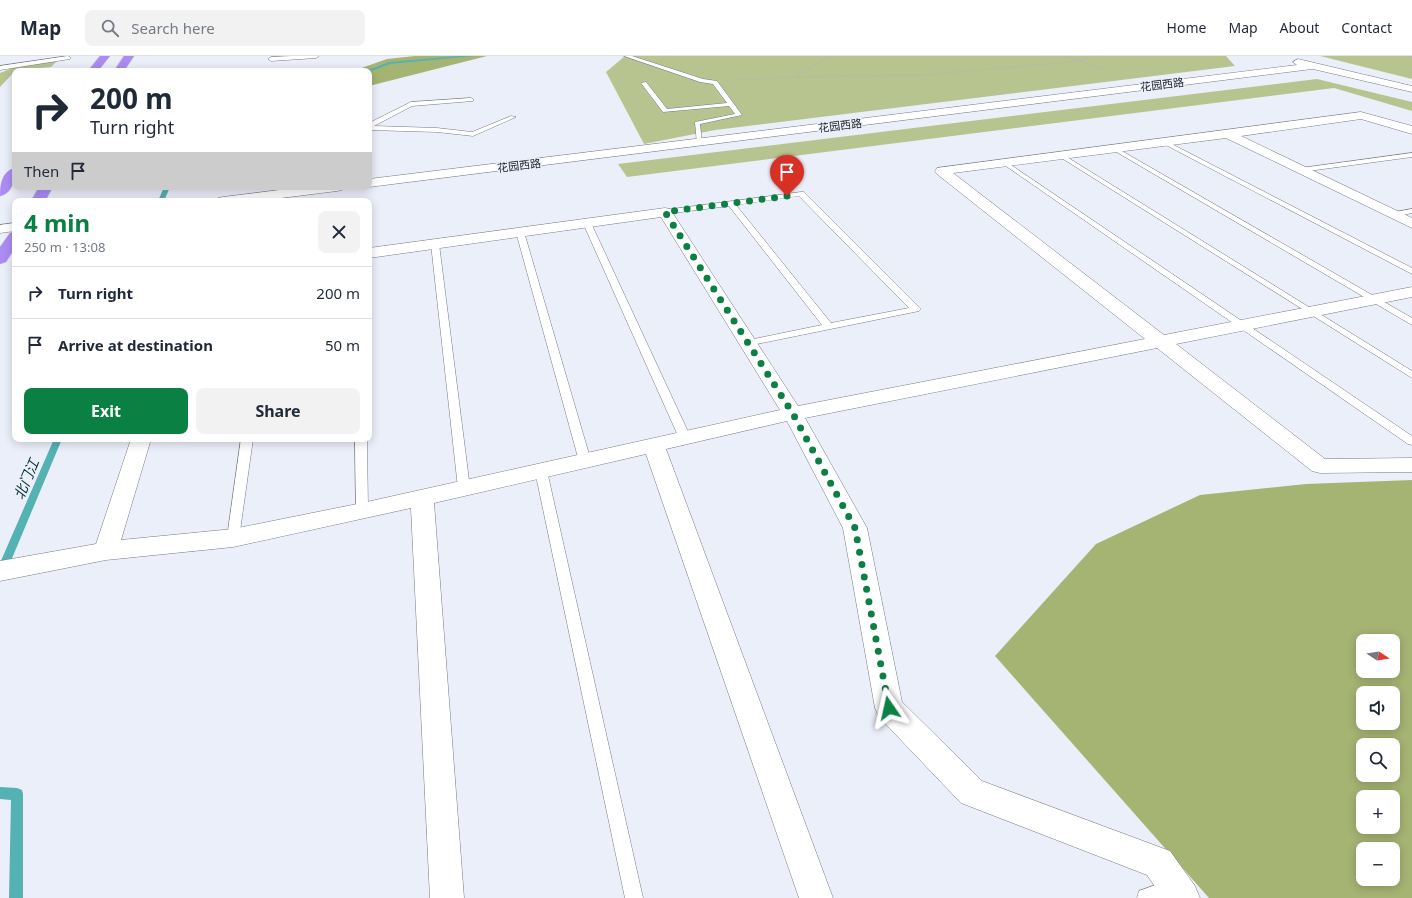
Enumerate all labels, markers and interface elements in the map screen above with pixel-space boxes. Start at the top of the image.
search box [85,10,365,46]
text: Map [20,15,61,41]
icon: search [99,17,121,39]
text: Search here [131,18,215,38]
text: Home [1167,18,1206,37]
text: Map [1228,18,1258,37]
text: About [1280,18,1319,37]
text: Contact [1341,18,1392,37]
street label: 花园西路 [1139,74,1185,94]
text: 200 m [90,79,173,117]
icon: right [24,84,76,136]
text: Turn right [90,115,174,139]
street label: 花园西路 [817,115,863,135]
street label: 花园西路 [496,155,542,175]
pin [770,155,804,196]
icon: arrive [67,160,89,182]
text: Then [24,161,59,181]
icon: arrive [776,161,798,183]
text: 4 min [24,206,90,239]
button: close [318,211,360,253]
text: 250 m · 13:08 [24,238,105,256]
icon: right [24,282,46,304]
text: Turn right [58,283,133,303]
text: 200 m [316,283,360,303]
icon: arrive [24,334,46,356]
text: Arrive at destination [58,335,213,355]
text: 50 m [325,335,360,355]
button: Exit [24,388,188,434]
button: Share [196,388,360,434]
water label: 北门江 [9,454,44,502]
north arrow [1356,634,1400,678]
map controls [1356,634,1400,886]
button: sound [1356,686,1400,730]
position arrow [868,687,910,729]
button: search [1356,738,1400,782]
button: + [1356,790,1400,834]
button: − [1356,842,1400,886]

